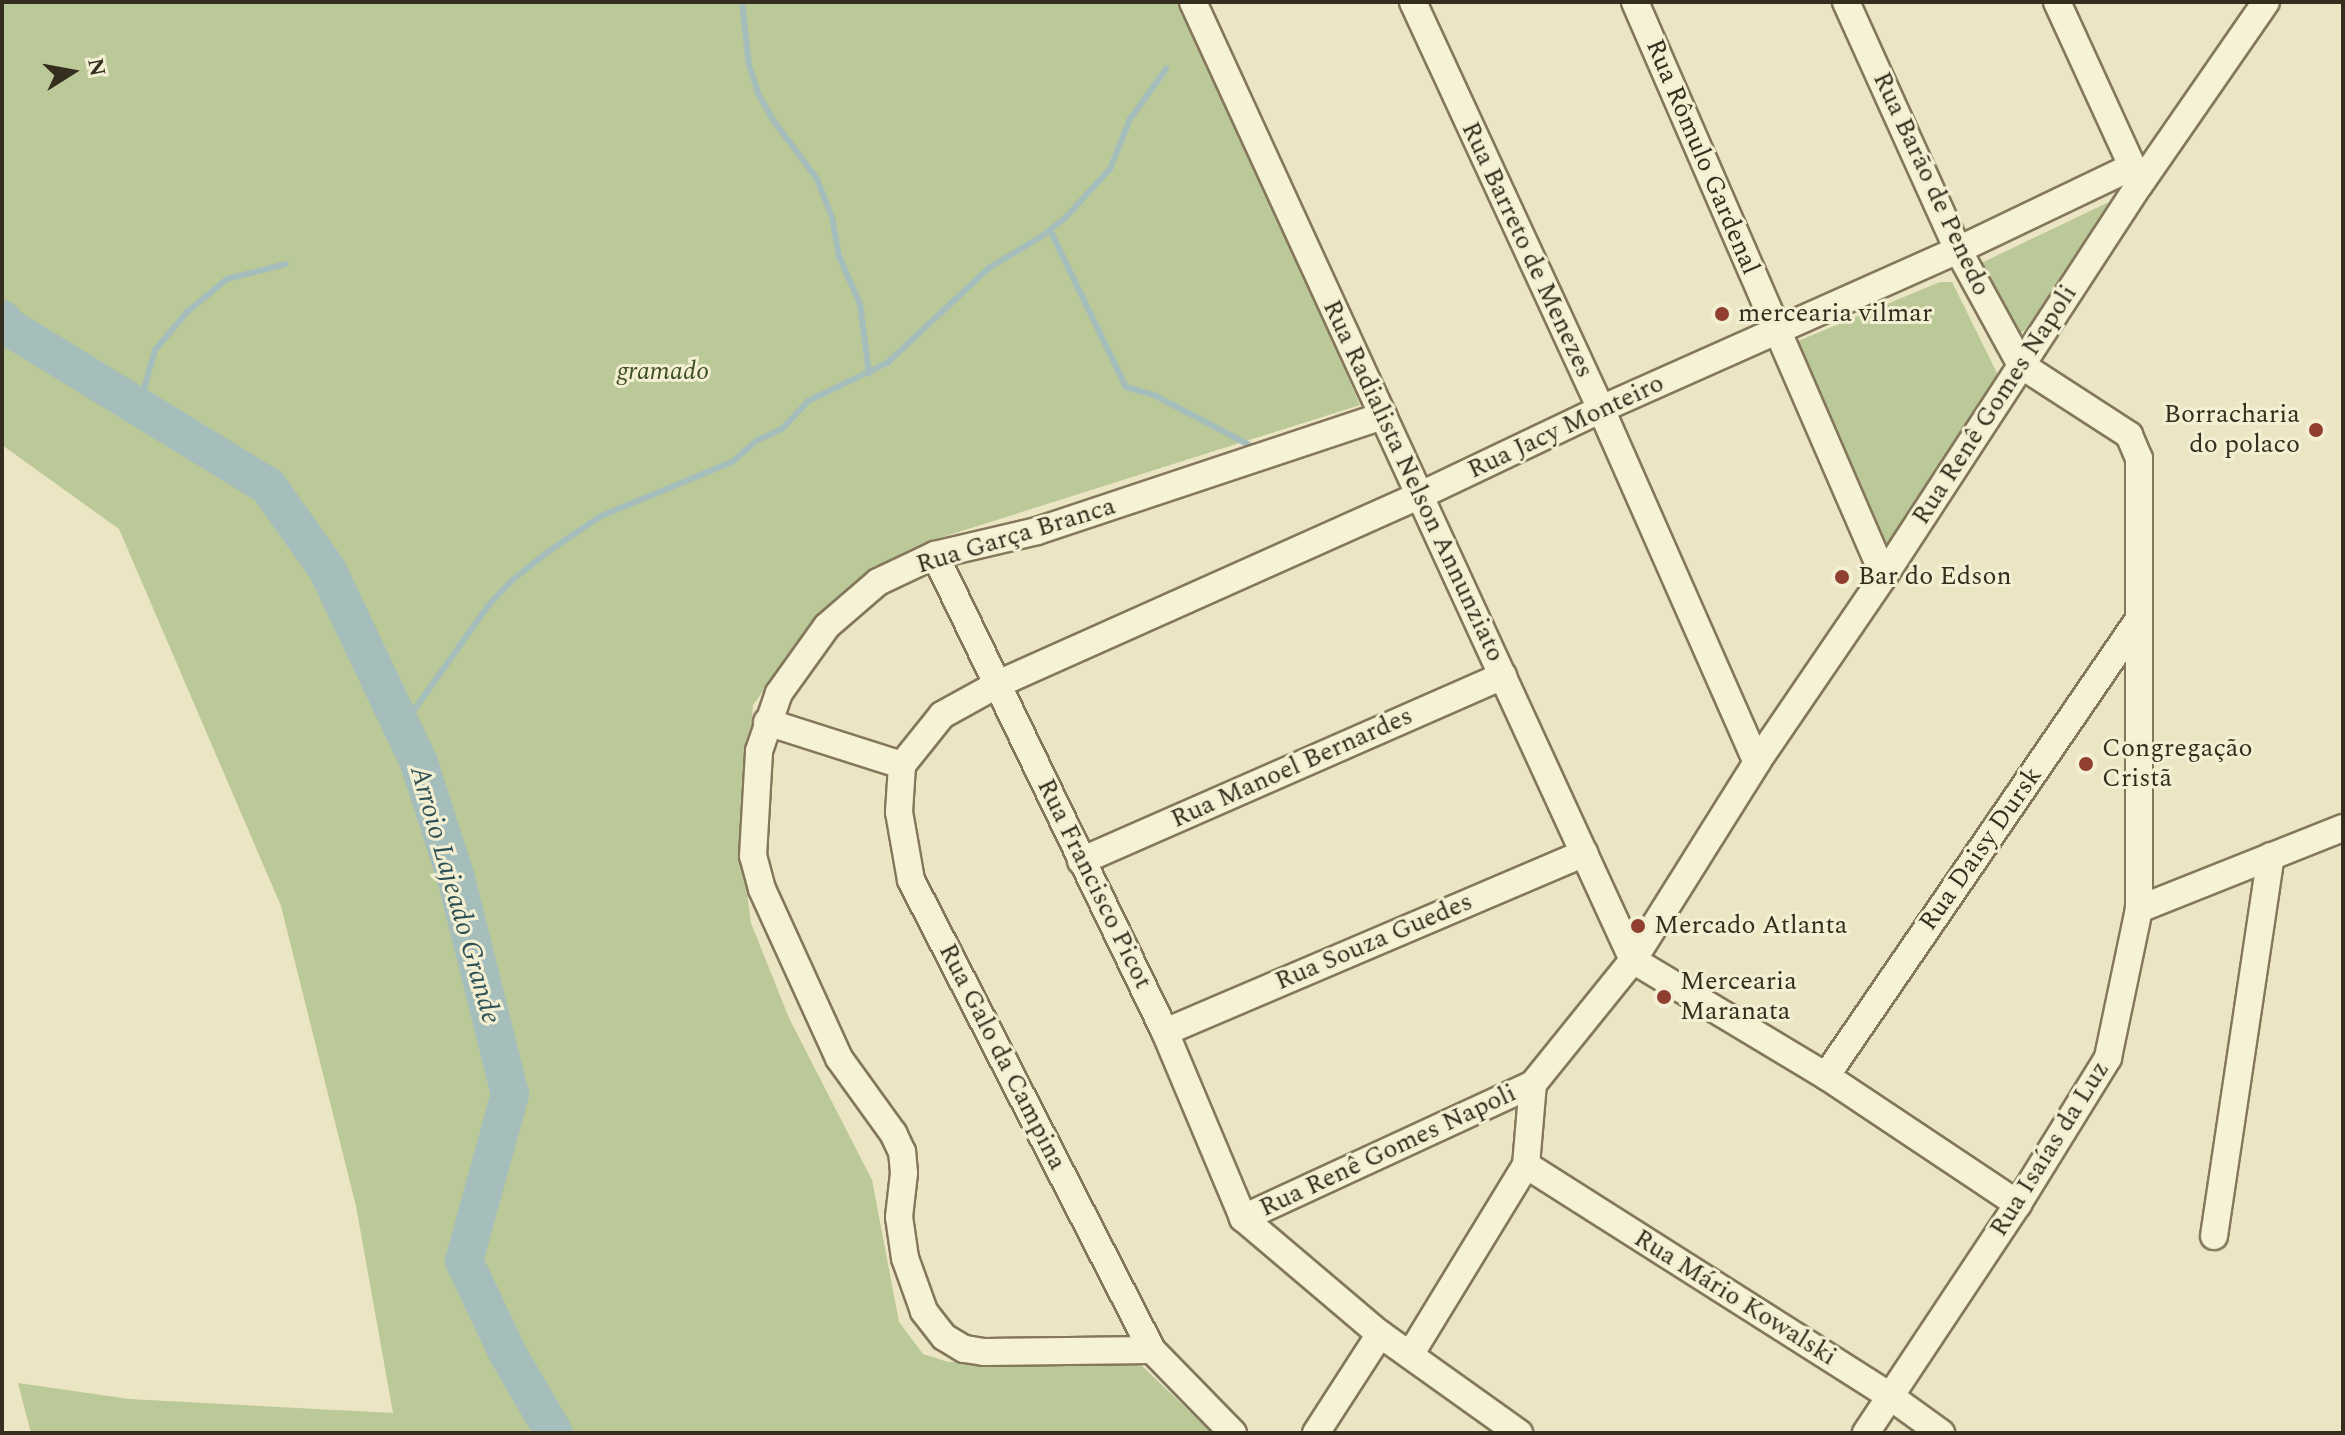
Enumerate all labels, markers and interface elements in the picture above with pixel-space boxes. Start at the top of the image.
north arrow [32,32,112,112]
street label: Rua Rômulo Gardenal [1638,35,1766,279]
text: N [78,55,114,79]
street label: Rua Barão de Penedo [1865,67,1997,301]
street label: Rua Barreto de Menezes [1454,117,1600,383]
street label: Rua Renê Gomes Napoli [1906,279,2084,531]
street label: Rua Radialista Nelson Annunziato [1315,295,1511,667]
place label: mercearia vilmar [1738,298,1932,330]
marker: mercearia vilmar [1713,305,1731,323]
park label: gramado [617,356,709,388]
street label: Rua Jacy Monteiro [1463,368,1669,486]
place label: Borracharia do polaco [2164,399,2300,460]
marker: Borracharia do polaco [2307,421,2325,439]
street label: Rua Garça Branca [913,491,1119,581]
place label: Bar do Edson [1858,561,2012,593]
marker: Bar do Edson [1833,568,1851,586]
street label: Rua Manoel Bernardes [1166,701,1418,835]
place label: Congregação Cristã [2102,733,2253,794]
marker: Congregação Cristã [2077,755,2095,773]
street label: Rua Daisy Dursk [1913,761,2049,937]
water label: Arroio Lajeado Grande [402,762,508,1028]
street label: Rua Francisco Picot [1030,774,1158,994]
street label: Rua Souza Guedes [1271,886,1477,998]
place label: Mercado Atlanta [1654,910,1847,942]
marker: Mercado Atlanta [1629,917,1647,935]
street label: Rua Galo da Campina [931,939,1073,1175]
place label: Mercearia Maranata [1680,966,1797,1028]
marker: Mercearia Maranata [1655,988,1673,1006]
street label: Rua Isaías da Luz [1984,1056,2116,1242]
street label: Rua Renê Gomes Napoli [1255,1078,1521,1224]
street label: Rua Mário Kowalski [1628,1223,1842,1373]

